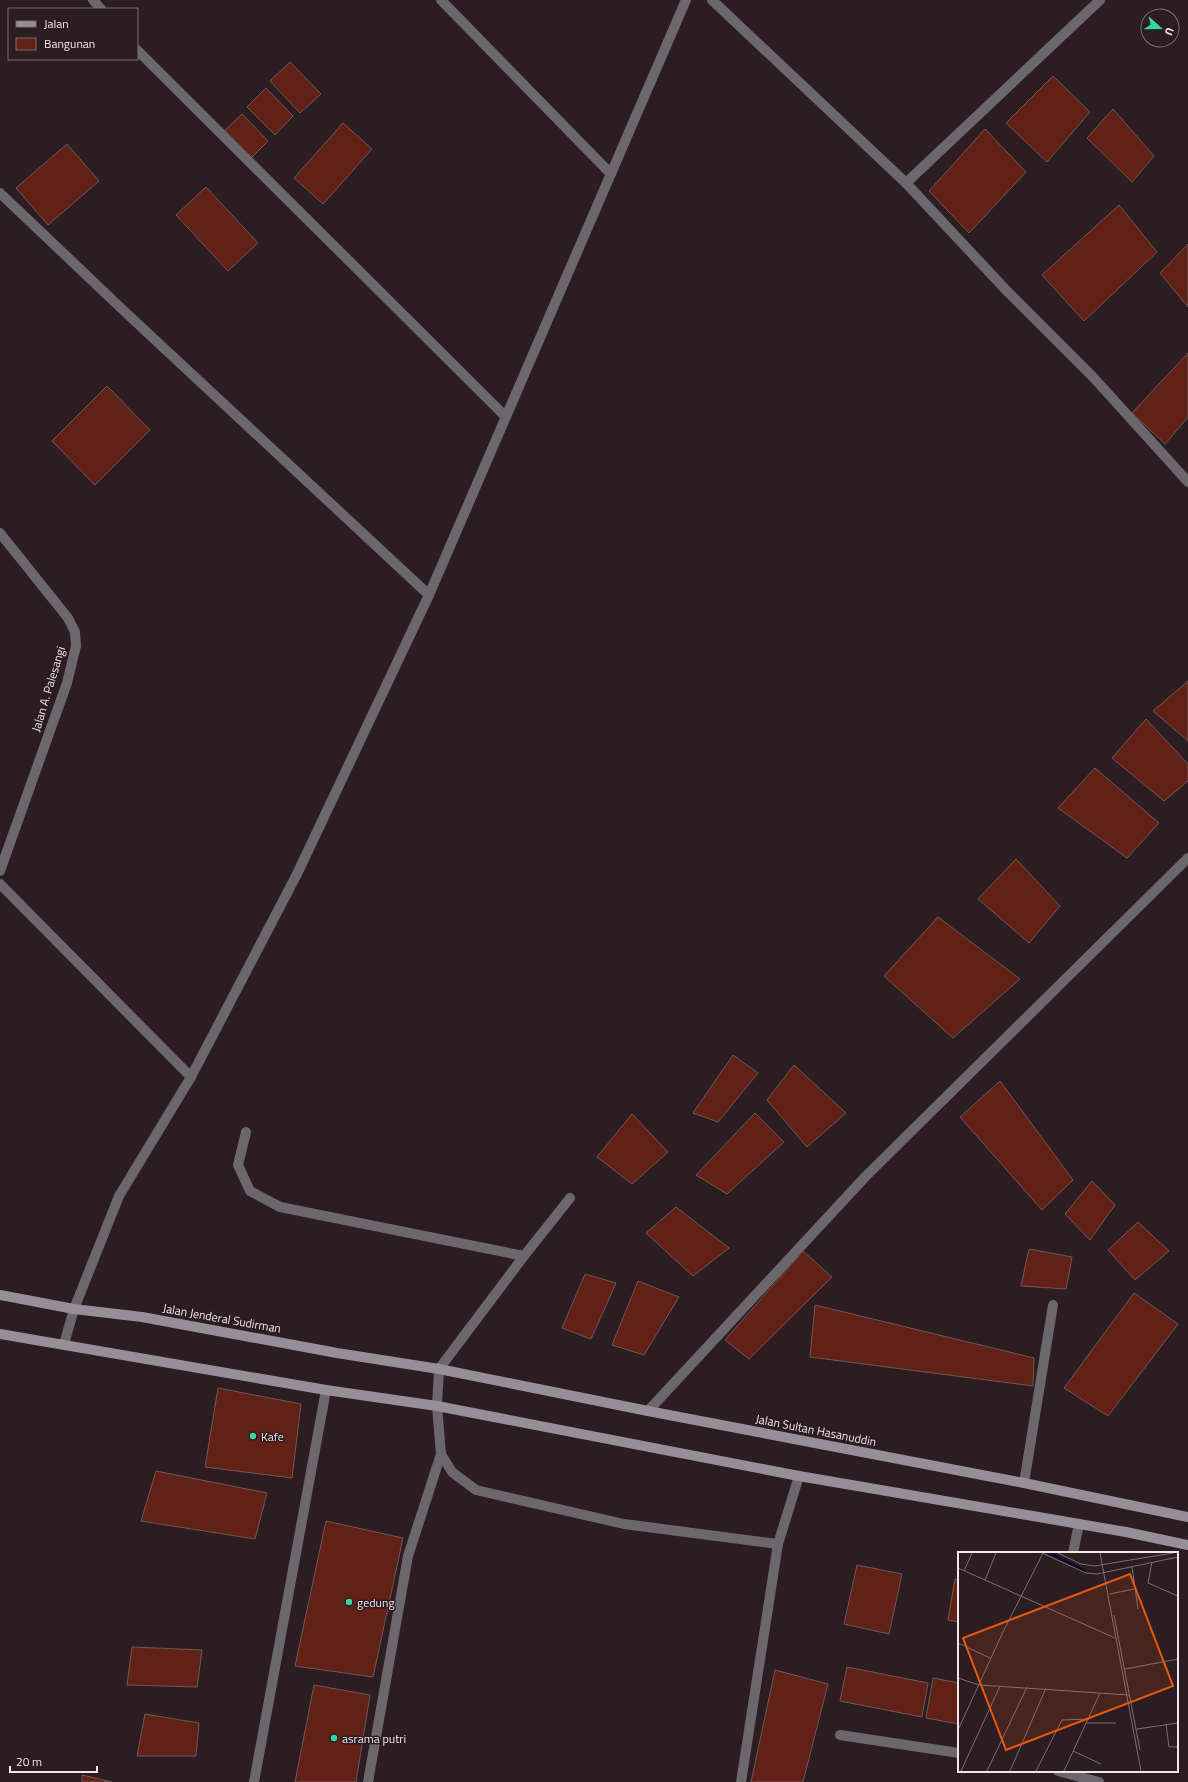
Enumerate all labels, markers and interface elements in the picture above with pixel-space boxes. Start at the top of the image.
legend [8,8,138,60]
north arrow [1140,8,1180,48]
text: Jalan [44,14,69,33]
text: U [1161,25,1178,38]
text: Bangunan [44,34,95,53]
street label: Jalan A. Palesangi [26,644,70,734]
street label: Jalan Jenderal Sudirman [161,1298,283,1338]
street label: Jalan Sultan Hasanuddin [754,1409,878,1451]
place label: Kafe [261,1427,284,1446]
marker: Kafe [248,1431,258,1441]
inset map [958,1552,1178,1772]
place label: gedung [357,1593,395,1612]
marker: gedung [344,1597,354,1607]
place label: asrama putri [342,1729,406,1748]
marker: asrama putri [329,1733,339,1743]
scale bar [10,1748,97,1774]
text: 20 m [16,1752,42,1771]

